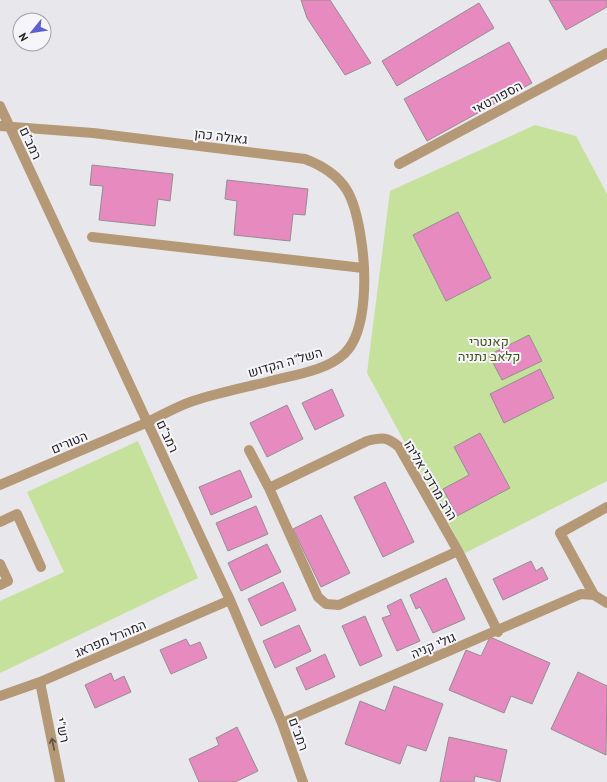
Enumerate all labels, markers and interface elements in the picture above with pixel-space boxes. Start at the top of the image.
north arrow [12,12,52,52]
text: N [15,30,31,44]
street label: הספורטאי [469,77,525,118]
street label: רמב"ם [16,124,45,162]
street label: גאולה כהן [193,125,248,148]
park label: קאנטרי קלאב נתניה [458,333,520,365]
street label: השל"ה הקדוש [246,344,324,381]
street label: רמב"ם [153,417,182,455]
street label: הטורים [48,427,90,458]
street label: הרב מרדכי אליהו [400,437,461,523]
street label: המהרל מפראג [72,616,149,661]
street label: גולי קניה [408,628,458,663]
street label: רמב"ם [285,715,312,753]
street label: רש"י [52,716,73,744]
one-way arrow [48,738,56,751]

